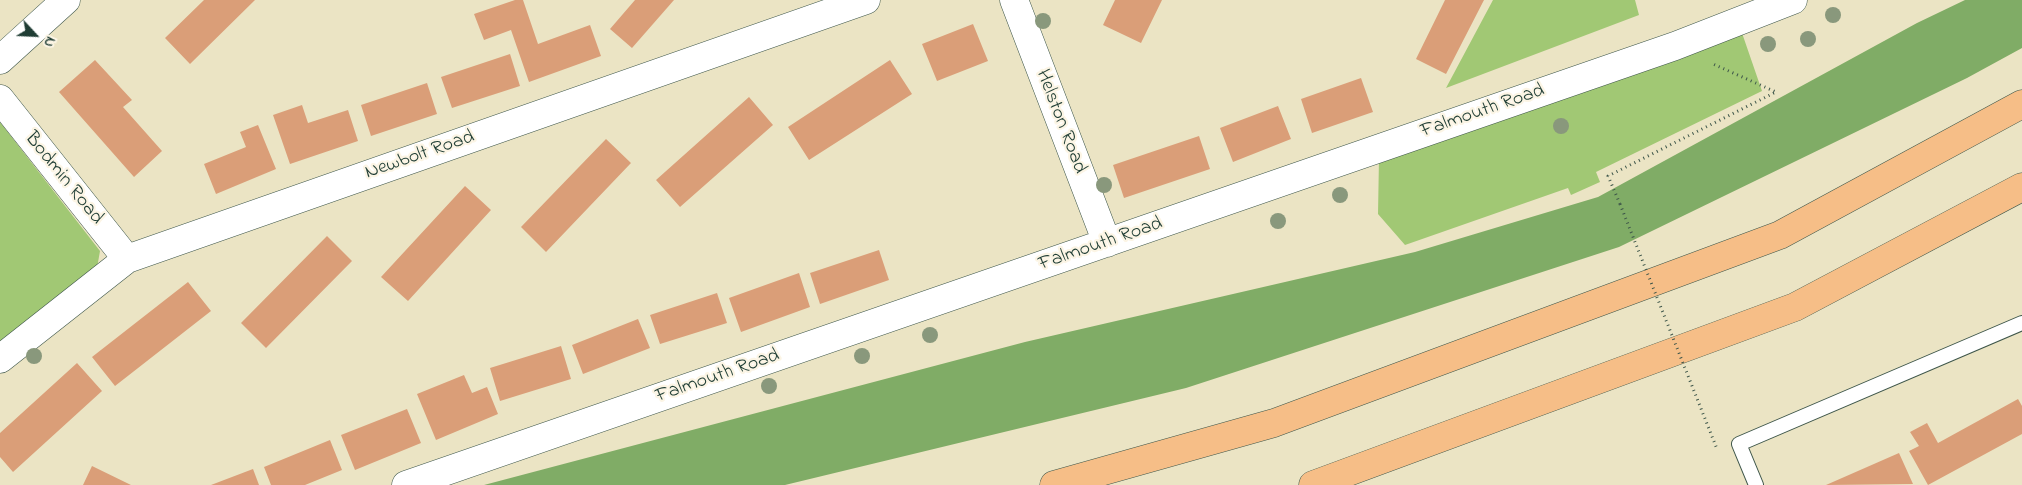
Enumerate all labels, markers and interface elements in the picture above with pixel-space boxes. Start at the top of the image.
north arrow [10,10,60,60]
text: N [38,33,61,50]
street label: Helston Road [1029,67,1091,177]
street label: Falmouth Road [1418,80,1548,144]
street label: Newbolt Road [362,126,478,186]
street label: Bodmin Road [18,128,108,230]
street label: Falmouth Road [1036,213,1166,277]
street label: Falmouth Road [653,345,783,409]

